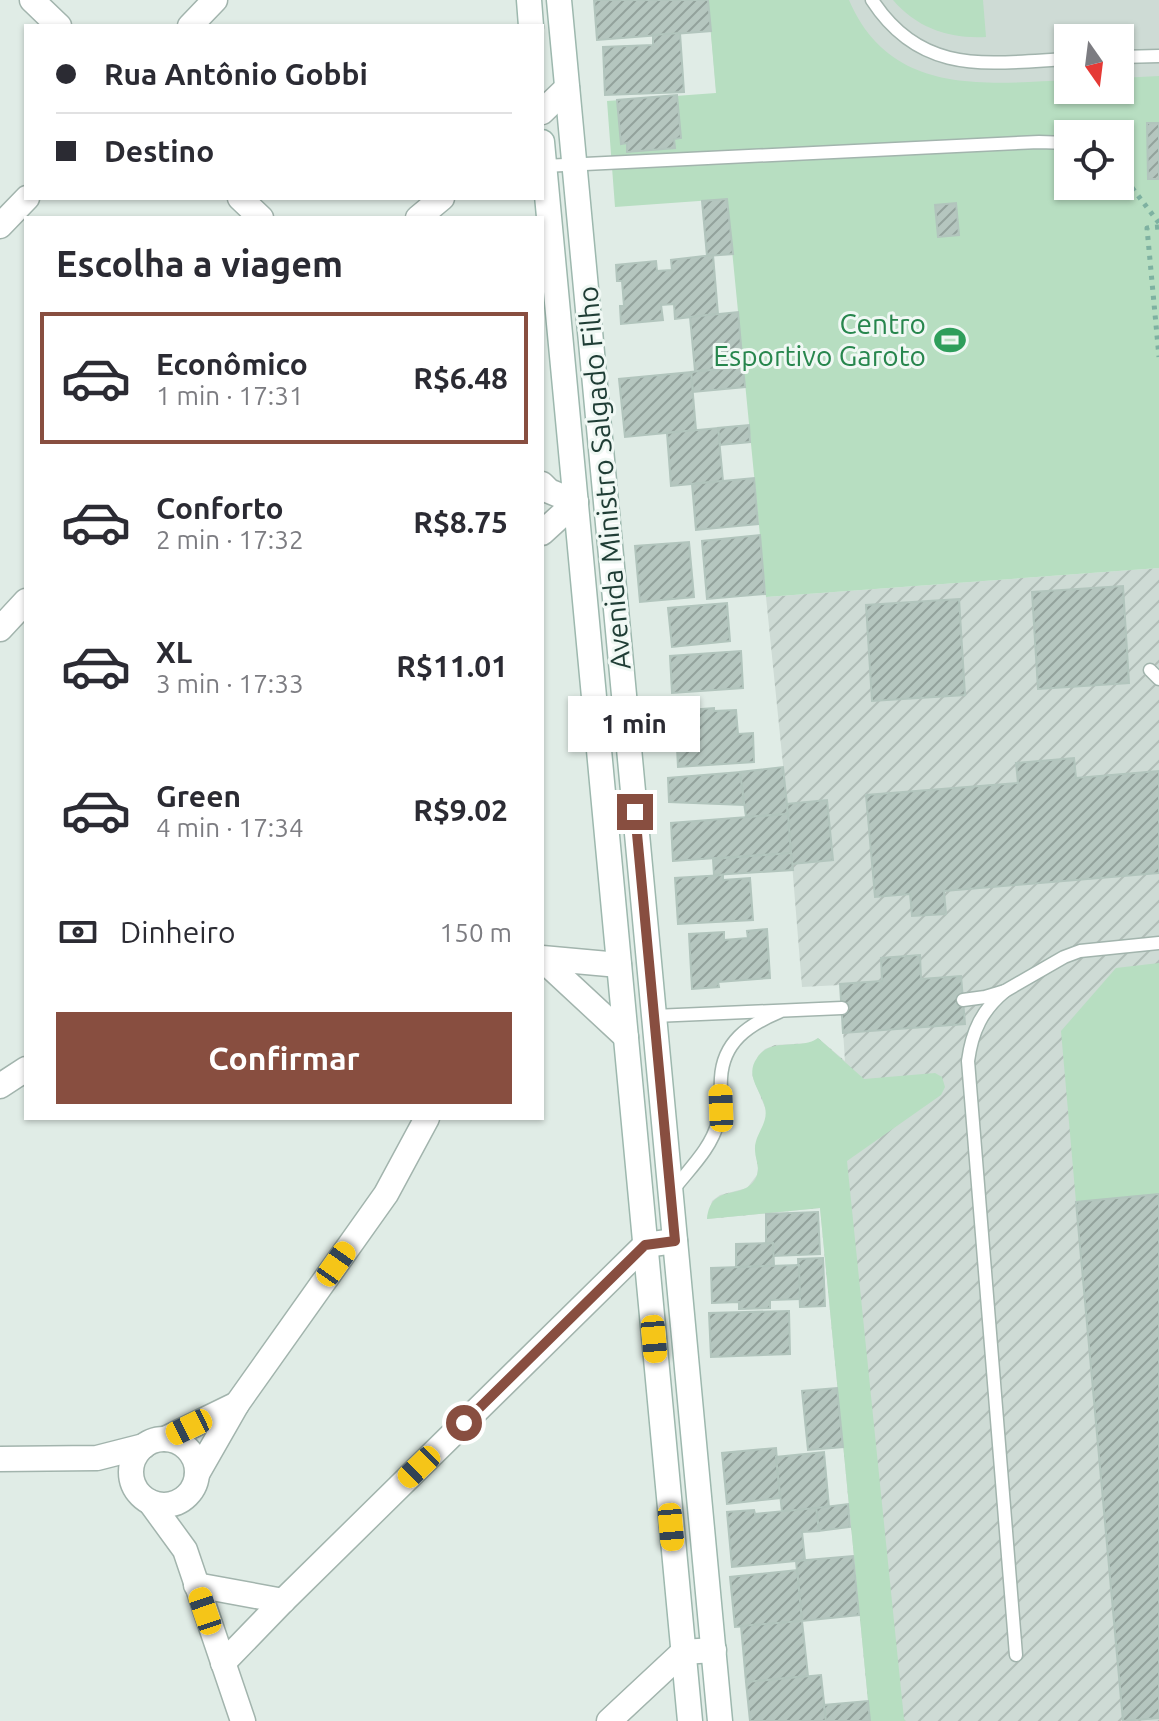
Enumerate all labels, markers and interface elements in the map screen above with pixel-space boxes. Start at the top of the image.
north arrow [1054,24,1134,104]
map controls [1054,24,1134,200]
text: Rua Antônio Gobbi [104,57,368,91]
button: locate [1054,120,1134,200]
text: Destino [104,134,214,168]
text: Escolha a viagem [56,243,343,284]
street label: Avenida Ministro Salgado Filho [571,285,636,671]
place label: Centro Esportivo Garoto [713,308,926,371]
sports icon: Centro Esportivo Garoto [933,323,967,357]
icon: car [60,342,132,414]
text: Econômico [156,347,308,381]
text: R$6.48 [413,361,508,395]
text: 1 min · 17:31 [156,381,304,410]
icon: car [60,486,132,558]
text: Conforto [156,491,284,525]
text: R$8.75 [413,505,508,539]
text: 2 min · 17:32 [156,525,304,554]
icon: car [60,630,132,702]
text: XL [156,635,192,669]
text: R$11.01 [396,649,508,683]
text: 3 min · 17:33 [156,669,304,698]
callout: 1 min [569,696,701,752]
text: 1 min [601,709,667,738]
icon: car [60,774,132,846]
text: Green [156,779,241,813]
text: R$9.02 [413,793,508,827]
route end [617,794,653,830]
text: 4 min · 17:34 [156,813,304,842]
icon: cash [56,910,100,954]
text: Dinheiro [120,915,235,949]
text: 150 m [440,918,512,947]
button: Confirmar [56,1012,512,1104]
car [708,1084,734,1132]
car [312,1237,360,1291]
car [640,1314,668,1364]
route start [446,1405,482,1441]
car [162,1406,216,1448]
car [393,1442,445,1492]
car [657,1502,685,1552]
car [186,1584,224,1638]

